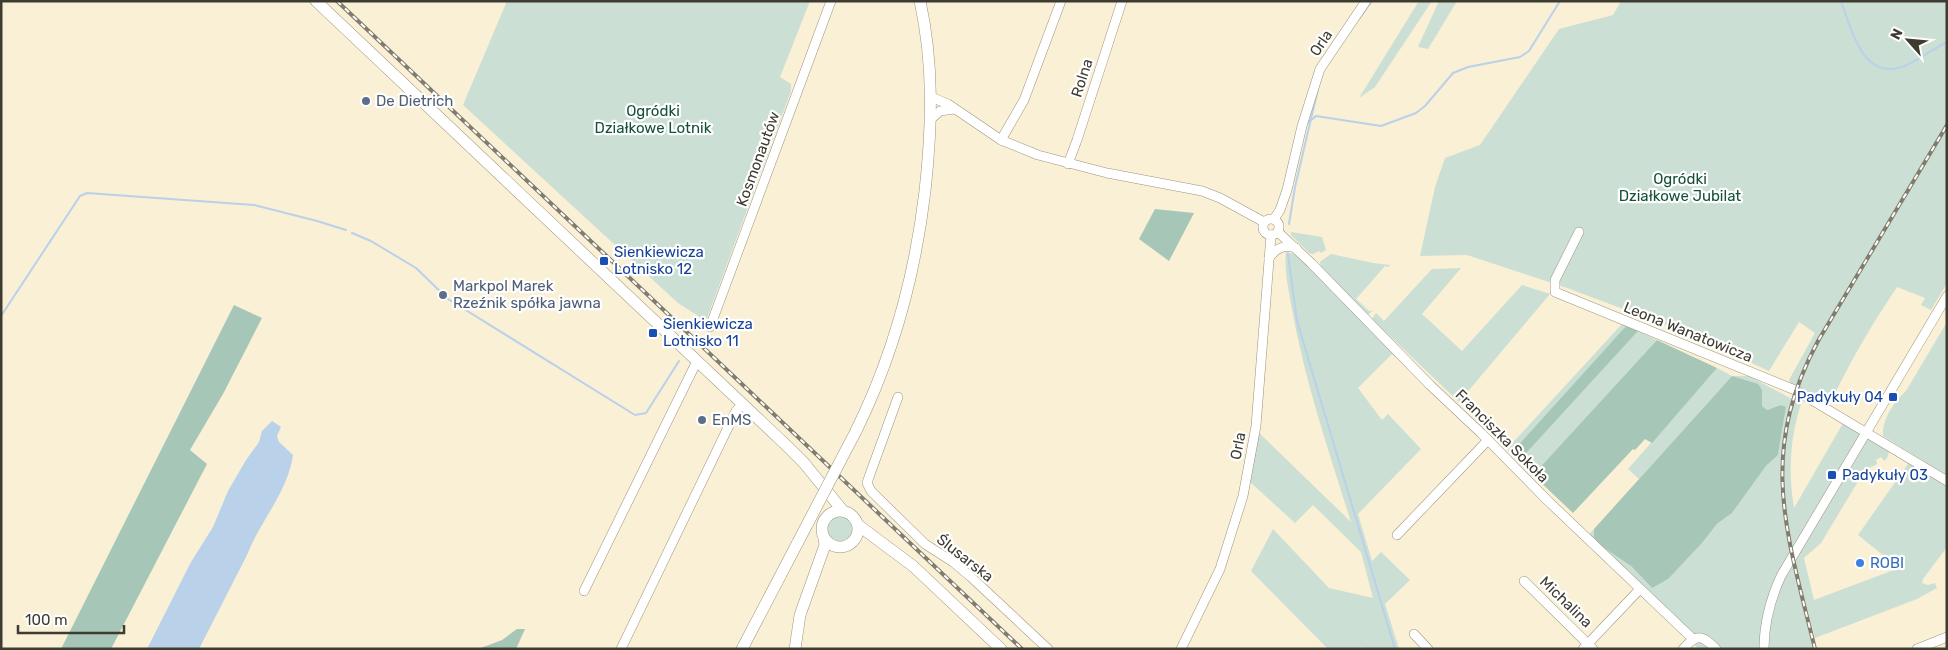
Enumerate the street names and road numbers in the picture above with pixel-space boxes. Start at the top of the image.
street label: Orla [1306,26,1336,60]
street label: Rolna [1067,57,1097,99]
street label: Kosmonautów [733,109,783,209]
street label: Leona Wanatowicza [1621,298,1755,366]
street label: Franciszka Sokoła [1452,386,1552,486]
street label: Orla [1227,431,1249,461]
street label: Ślusarska [933,530,997,586]
street label: Michalina [1536,573,1596,631]

